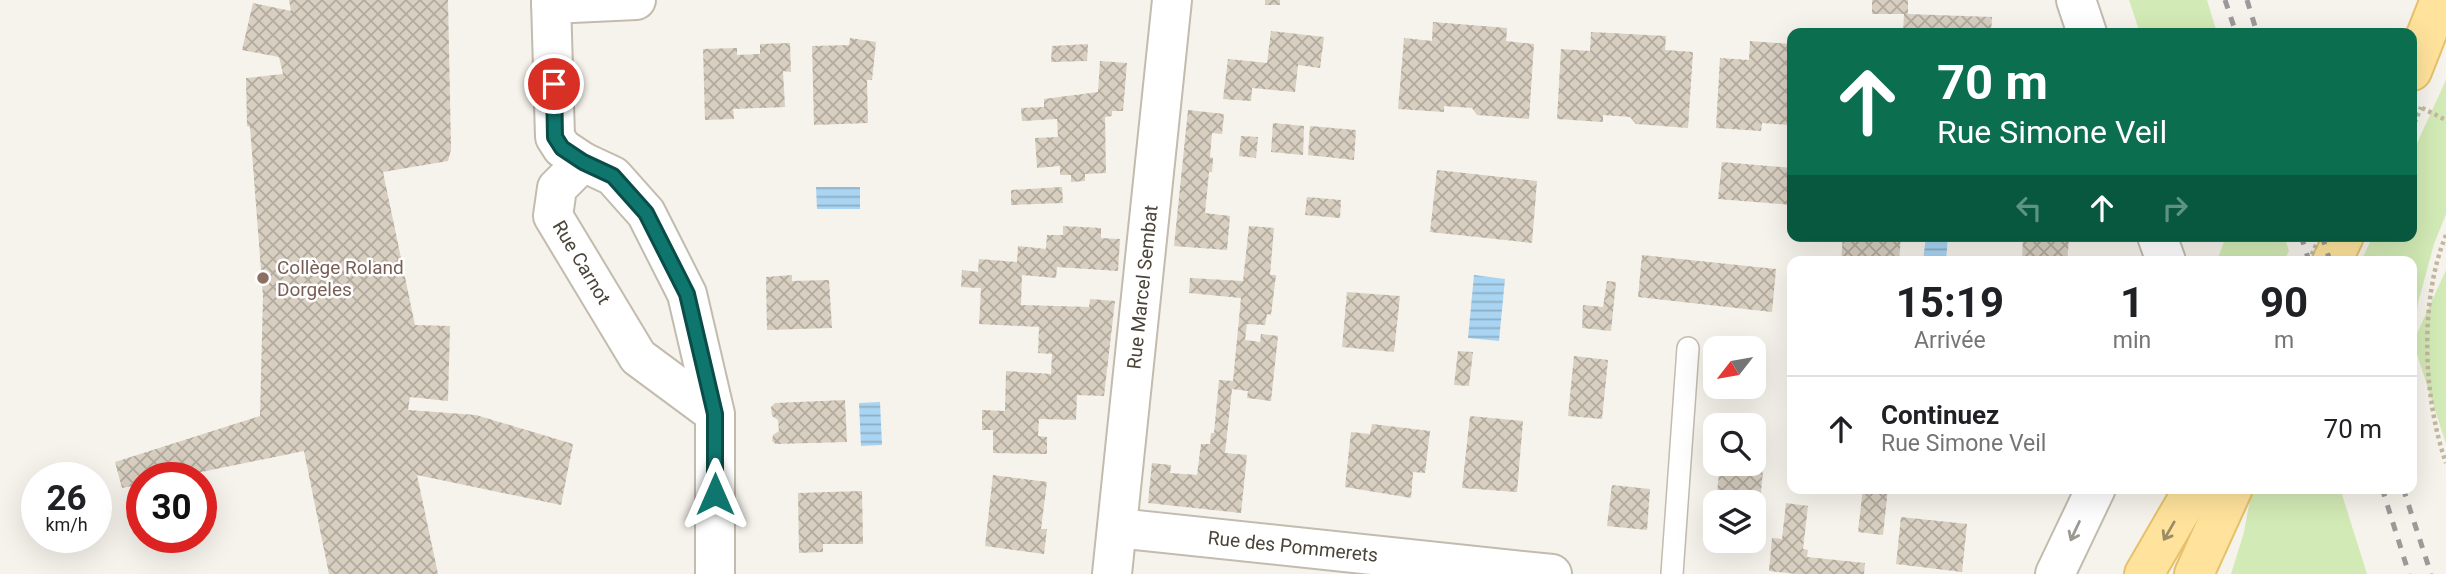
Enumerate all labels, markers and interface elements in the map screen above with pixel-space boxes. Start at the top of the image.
pin [524,54,584,114]
text: 70 m [1937,54,2048,111]
icon: ahead [1822,56,1913,147]
icon: arrive [535,65,573,103]
text: Rue Simone Veil [1937,113,2167,151]
icon: left [2010,189,2048,227]
icon: ahead [2083,189,2121,227]
icon: right [2156,189,2194,227]
street label: Rue Marcel Sembat [1122,204,1163,370]
street label: Rue Carnot [548,216,616,308]
place label: Collège Roland Dorgeles [277,256,404,301]
marker: Collège Roland Dorgeles [255,270,271,286]
text: 15:19 [1896,278,2004,327]
text: 1 [2120,278,2144,327]
text: 90 [2260,278,2308,327]
text: Arrivée [1914,327,1986,354]
text: min [2113,327,2151,354]
text: m [2274,327,2294,354]
north arrow [1703,336,1766,399]
map controls [1703,336,1766,553]
text: Continuez [1881,400,1999,430]
icon: ahead [1822,410,1860,448]
button: search [1703,413,1766,476]
text: 70 m [2324,414,2382,444]
text: Rue Simone Veil [1881,430,2046,457]
position arrow [678,457,752,531]
speed limit sign: 30 [126,462,217,553]
text: 26 [46,478,87,519]
button: layers [1703,490,1766,553]
text: km/h [45,514,88,535]
one-way arrow [2068,520,2082,541]
one-way arrow [2162,520,2176,540]
street label: Rue des Pommerets [1207,526,1379,567]

